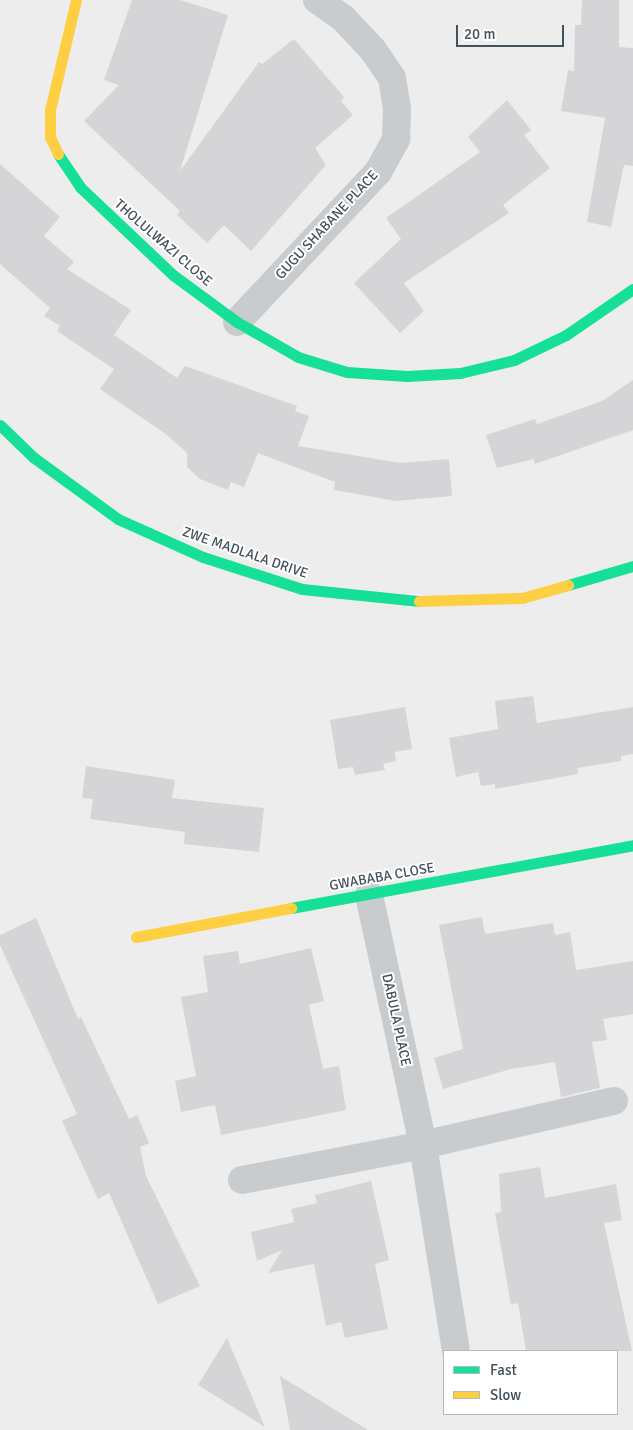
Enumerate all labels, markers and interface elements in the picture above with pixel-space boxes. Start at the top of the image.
scale bar [458,15,566,47]
text: 20 m [464,25,495,43]
street label: GUGU SHABANE PLACE [272,167,382,283]
street label: THOLULWAZI CLOSE [111,196,215,290]
street label: ZWE MADLALA DRIVE [180,524,310,582]
street label: GWABABA CLOSE [328,859,436,895]
street label: DABULA PLACE [378,972,414,1068]
legend [443,1350,618,1415]
text: Fast [490,1361,517,1379]
text: Slow [490,1386,521,1404]

